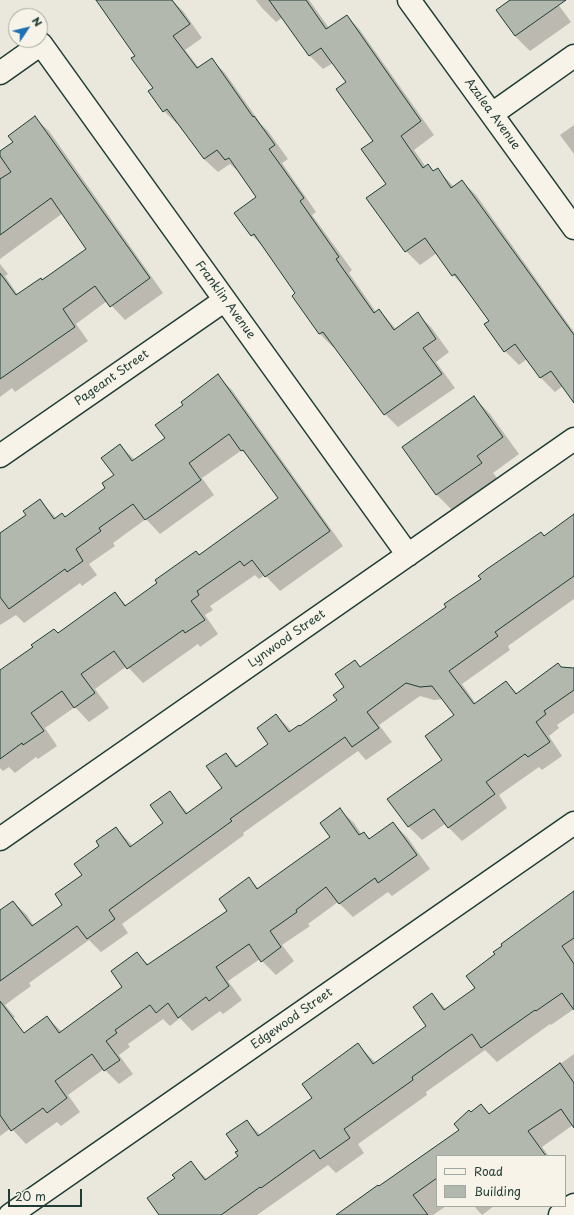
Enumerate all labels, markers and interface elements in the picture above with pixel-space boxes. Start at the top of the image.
north arrow [8,8,48,48]
text: N [28,13,47,30]
street label: Azalea Avenue [461,75,523,153]
street label: Franklin Avenue [192,258,258,342]
street label: Pageant Street [72,347,152,409]
street label: Lynwood Street [246,607,328,671]
street label: Edgewood Street [248,985,336,1053]
legend [436,1155,566,1207]
text: Road [474,1162,503,1180]
scale bar [10,1181,84,1207]
text: Building [474,1182,521,1200]
text: 20 m [15,1187,46,1205]

